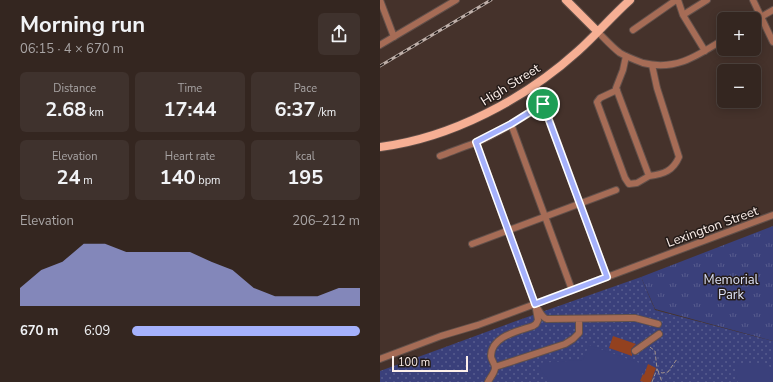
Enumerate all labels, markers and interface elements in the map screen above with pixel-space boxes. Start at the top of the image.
text: Morning run [20,10,145,40]
map controls [717,12,761,108]
button: + [717,12,761,56]
button: share [318,13,360,55]
text: 06:15 · 4 × 670 m [20,40,124,58]
street label: High Street [477,59,544,110]
button: − [717,64,761,108]
text: Distance [53,81,96,96]
text: Time [178,81,202,96]
text: Pace [294,81,317,96]
pin [526,87,560,121]
icon: arrive [532,93,554,115]
text: 2.68 [45,96,86,123]
text: 17:44 [164,96,216,123]
text: 6:37 [274,96,315,123]
text: km [86,105,104,120]
text: /km [315,105,336,120]
text: Elevation [52,149,97,164]
text: Heart rate [165,149,215,164]
text: kcal [296,149,315,164]
text: 24 [57,164,81,191]
text: 140 [159,164,195,191]
text: 195 [287,164,323,191]
text: m [81,173,93,188]
text: bpm [195,173,221,188]
street label: Lexington Street [664,202,761,252]
text: Elevation [20,212,74,230]
text: 206–212 m [292,212,360,230]
park label: Memorial Park [704,271,759,304]
text: 670 m [20,322,58,340]
text: 6:09 [84,322,110,340]
scale bar [392,354,468,373]
text: 100 m [398,355,430,370]

